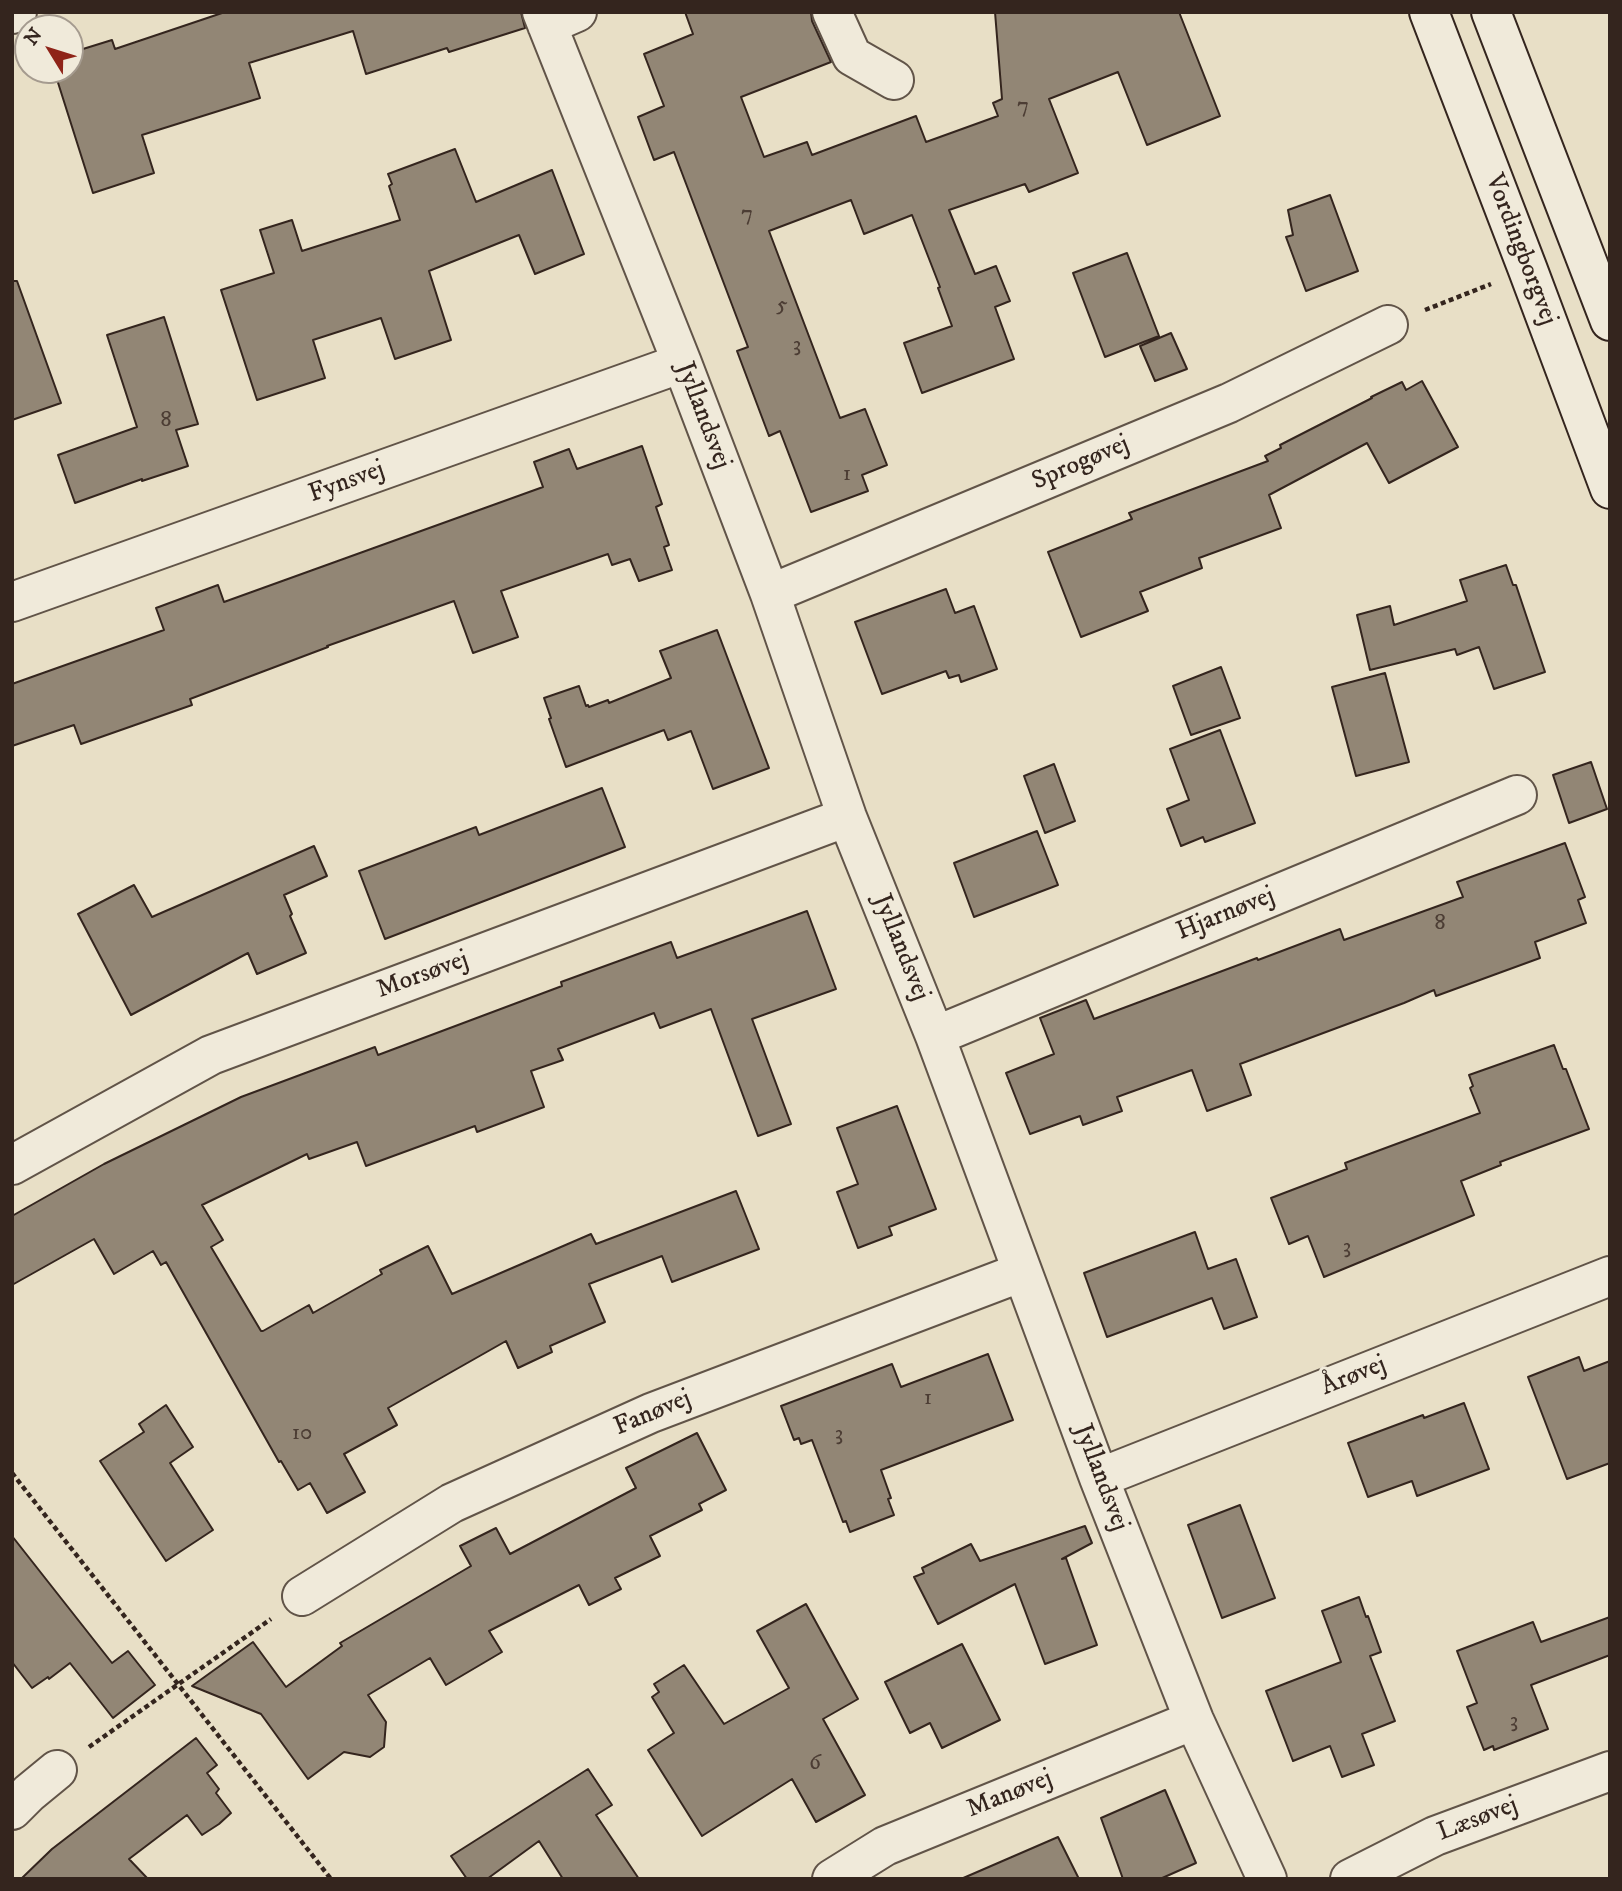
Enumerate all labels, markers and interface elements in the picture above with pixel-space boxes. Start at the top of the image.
north arrow [14,14,84,84]
text: N [20,24,47,50]
house number: 7 [1017,93,1029,121]
street label: Vordingborgvej [1477,170,1563,330]
house number: 7 [741,201,753,229]
house number: 5 [776,292,788,320]
house number: 3 [793,332,801,360]
street label: Jyllandsvej [667,358,737,474]
house number: 8 [160,407,172,435]
street label: Sprogøvej [1028,430,1134,498]
street label: Fynsvej [305,455,389,511]
house number: 1 [843,461,851,489]
street label: Hjarnøvej [1172,881,1280,949]
street label: Jyllandsvej [865,890,935,1006]
house number: 8 [1434,910,1446,938]
street label: Morsøvej [373,945,473,1007]
house number: 3 [1343,1234,1351,1262]
street label: Årøvej [1317,1350,1391,1404]
street label: Fanøvej [610,1384,696,1444]
house number: 1 [924,1385,932,1413]
house number: 10 [292,1420,312,1448]
street label: Jyllandsvej [1065,1420,1135,1536]
house number: 3 [835,1421,843,1449]
house number: 3 [1510,1708,1518,1736]
house number: 6 [809,1750,821,1778]
street label: Manøvej [963,1764,1057,1826]
street label: Læsøvej [1433,1790,1523,1850]

